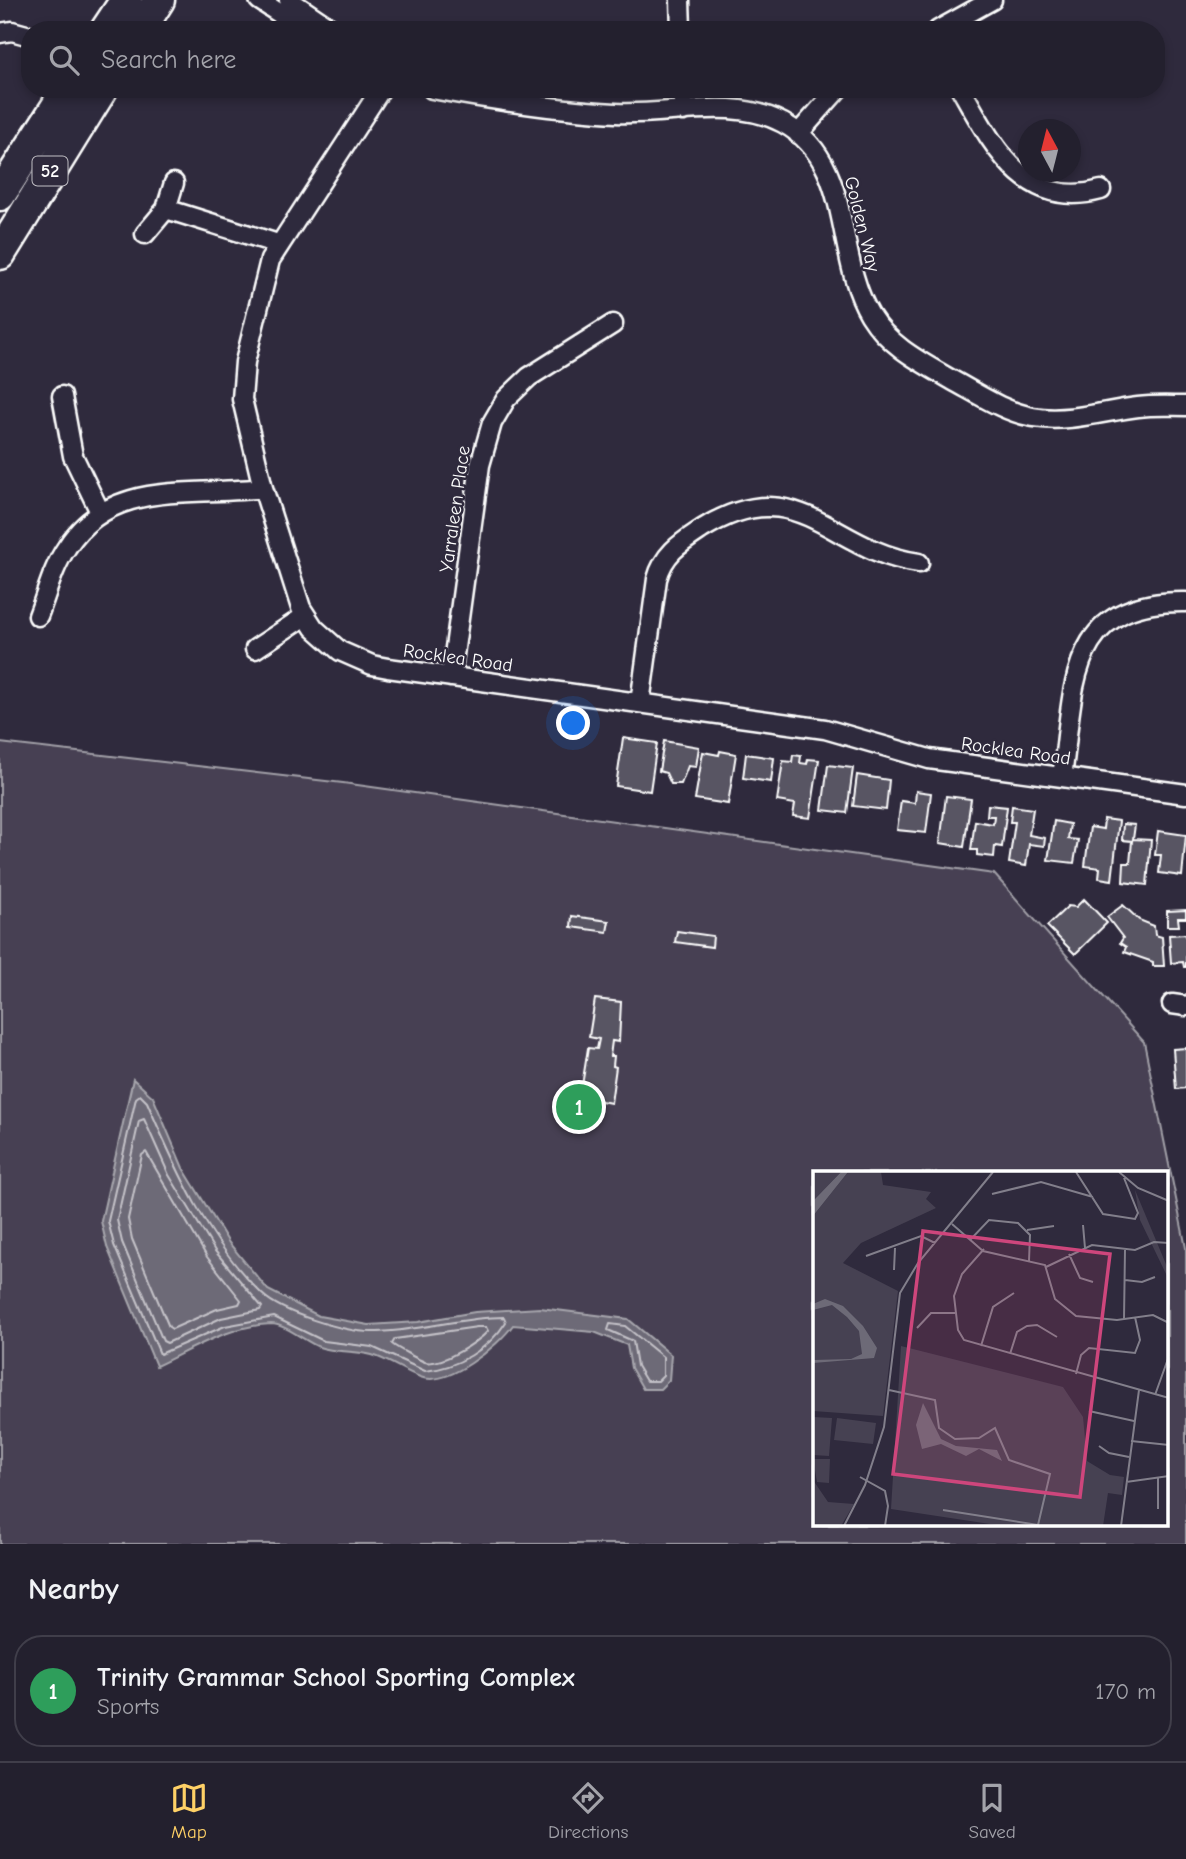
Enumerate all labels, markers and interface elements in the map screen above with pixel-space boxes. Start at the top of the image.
search box [21,21,1165,98]
icon: search [45,41,83,79]
text: Search here [101,45,236,75]
north arrow [1018,119,1081,182]
road number: 52 [32,156,68,186]
street label: Golden Way [840,174,885,275]
street label: Yarraleen Place [435,444,475,574]
street label: Rocklea Road [402,639,514,677]
your location [556,706,590,740]
street label: Rocklea Road [960,732,1072,770]
pin: 1 [556,1081,602,1133]
inset map [813,1171,1168,1526]
text: Nearby [28,1572,119,1607]
text: Trinity Grammar School Sporting Complex [97,1663,575,1693]
text: 1 [48,1678,58,1705]
text: 170 m [1095,1678,1156,1705]
text: Sports [97,1693,159,1720]
tab: Map [170,1779,208,1843]
tab: Directions [548,1779,628,1843]
tab: Saved [969,1779,1016,1843]

